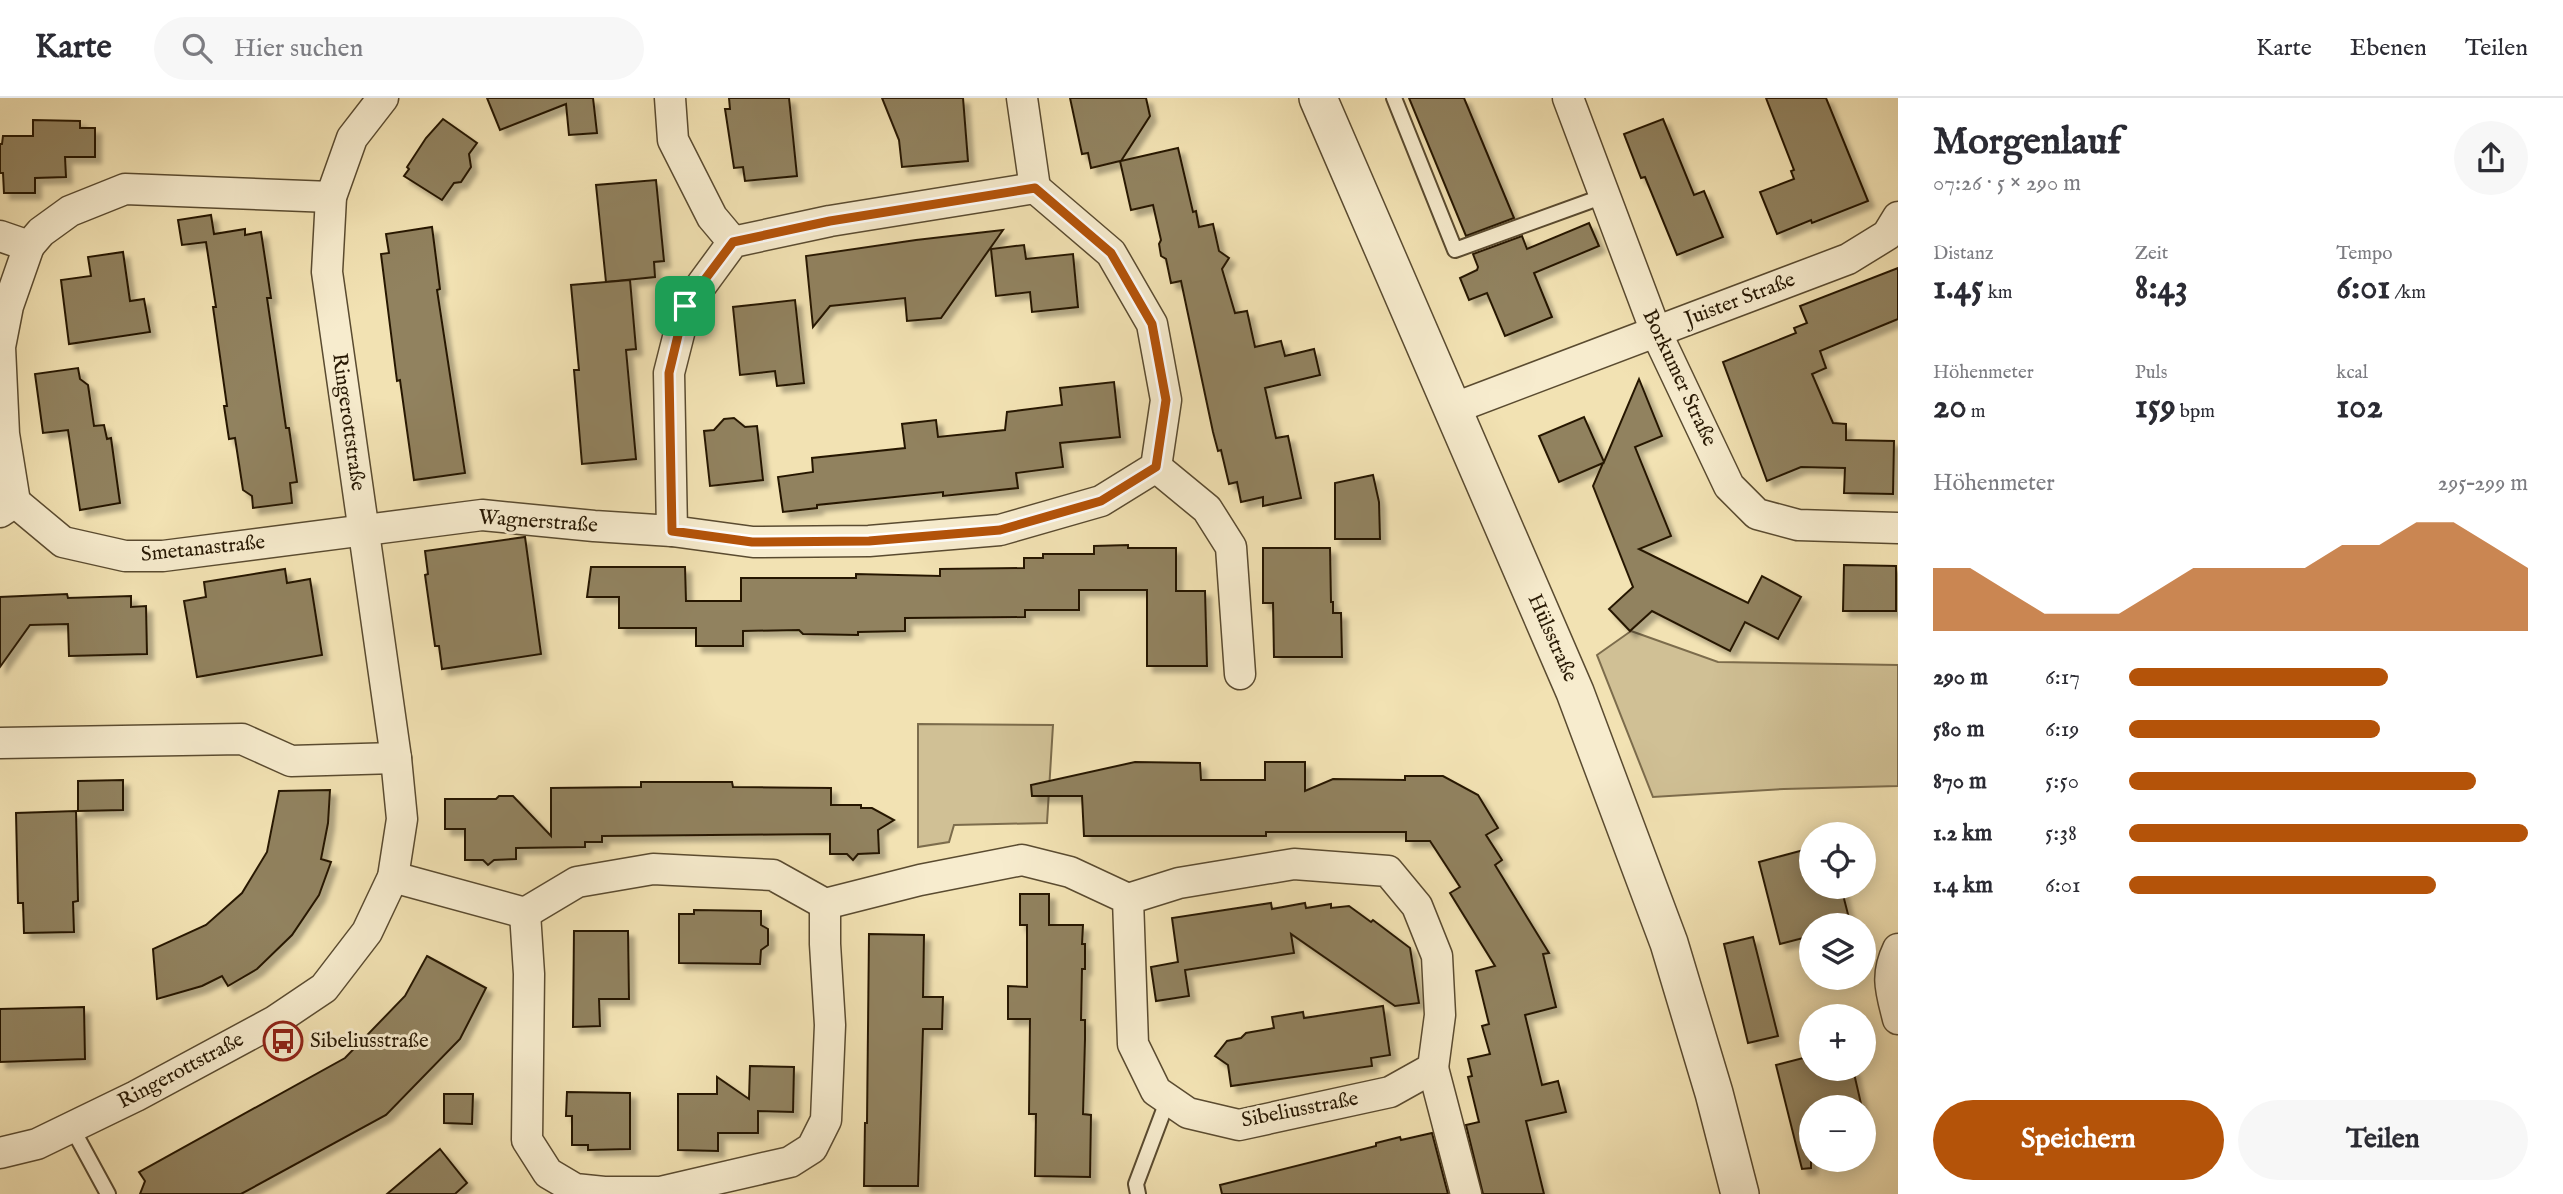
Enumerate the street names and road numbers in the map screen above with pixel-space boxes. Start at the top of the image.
street label: Juister Straße [1679,266,1799,334]
street label: Borkumer Straße [1635,305,1723,451]
street label: Ringerottstraße [325,351,371,493]
street label: Wagnerstraße [477,504,599,540]
street label: Smetanastraße [139,529,267,569]
street label: Hülsstraße [1521,590,1584,687]
street label: Ringerottstraße [113,1026,249,1116]
street label: Sibeliusstraße [1239,1085,1361,1135]

